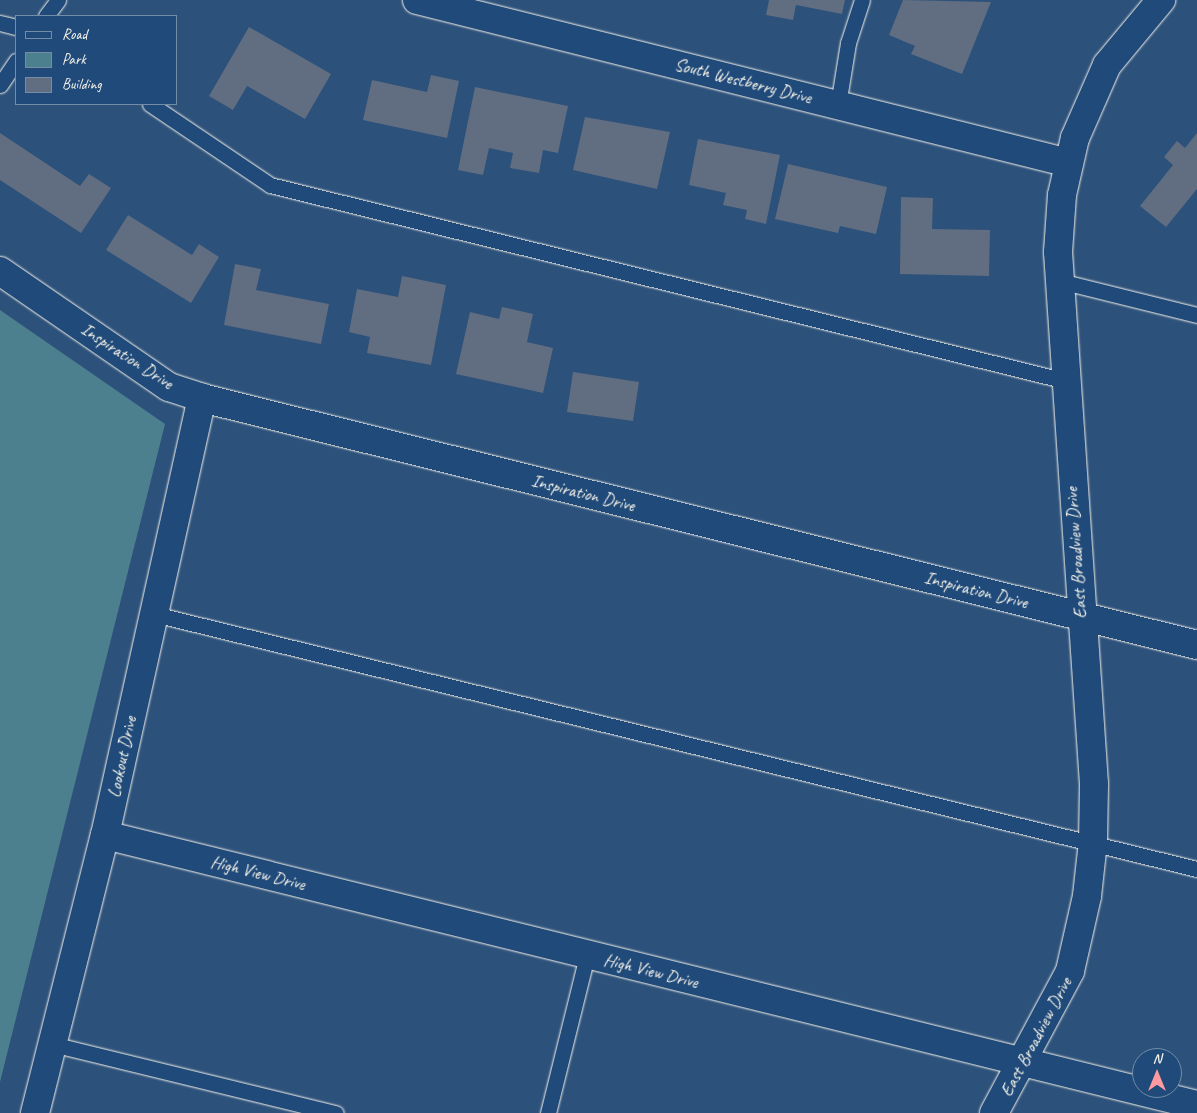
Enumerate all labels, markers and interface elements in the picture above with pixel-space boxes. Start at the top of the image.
legend [15,15,178,105]
text: Road [62,25,87,44]
text: Park [62,50,86,69]
street label: South Westberry Drive [672,54,814,108]
text: Building [62,75,101,94]
street label: Inspiration Drive [77,318,177,394]
street label: Inspiration Drive [529,470,637,516]
street label: East Broadview Drive [1061,487,1091,619]
street label: Inspiration Drive [922,567,1030,613]
street label: Lookout Drive [103,714,141,800]
street label: High View Drive [209,851,307,895]
street label: High View Drive [602,949,700,993]
street label: East Broadview Drive [996,974,1076,1100]
north arrow [1132,1048,1182,1098]
text: N [1153,1050,1161,1067]

